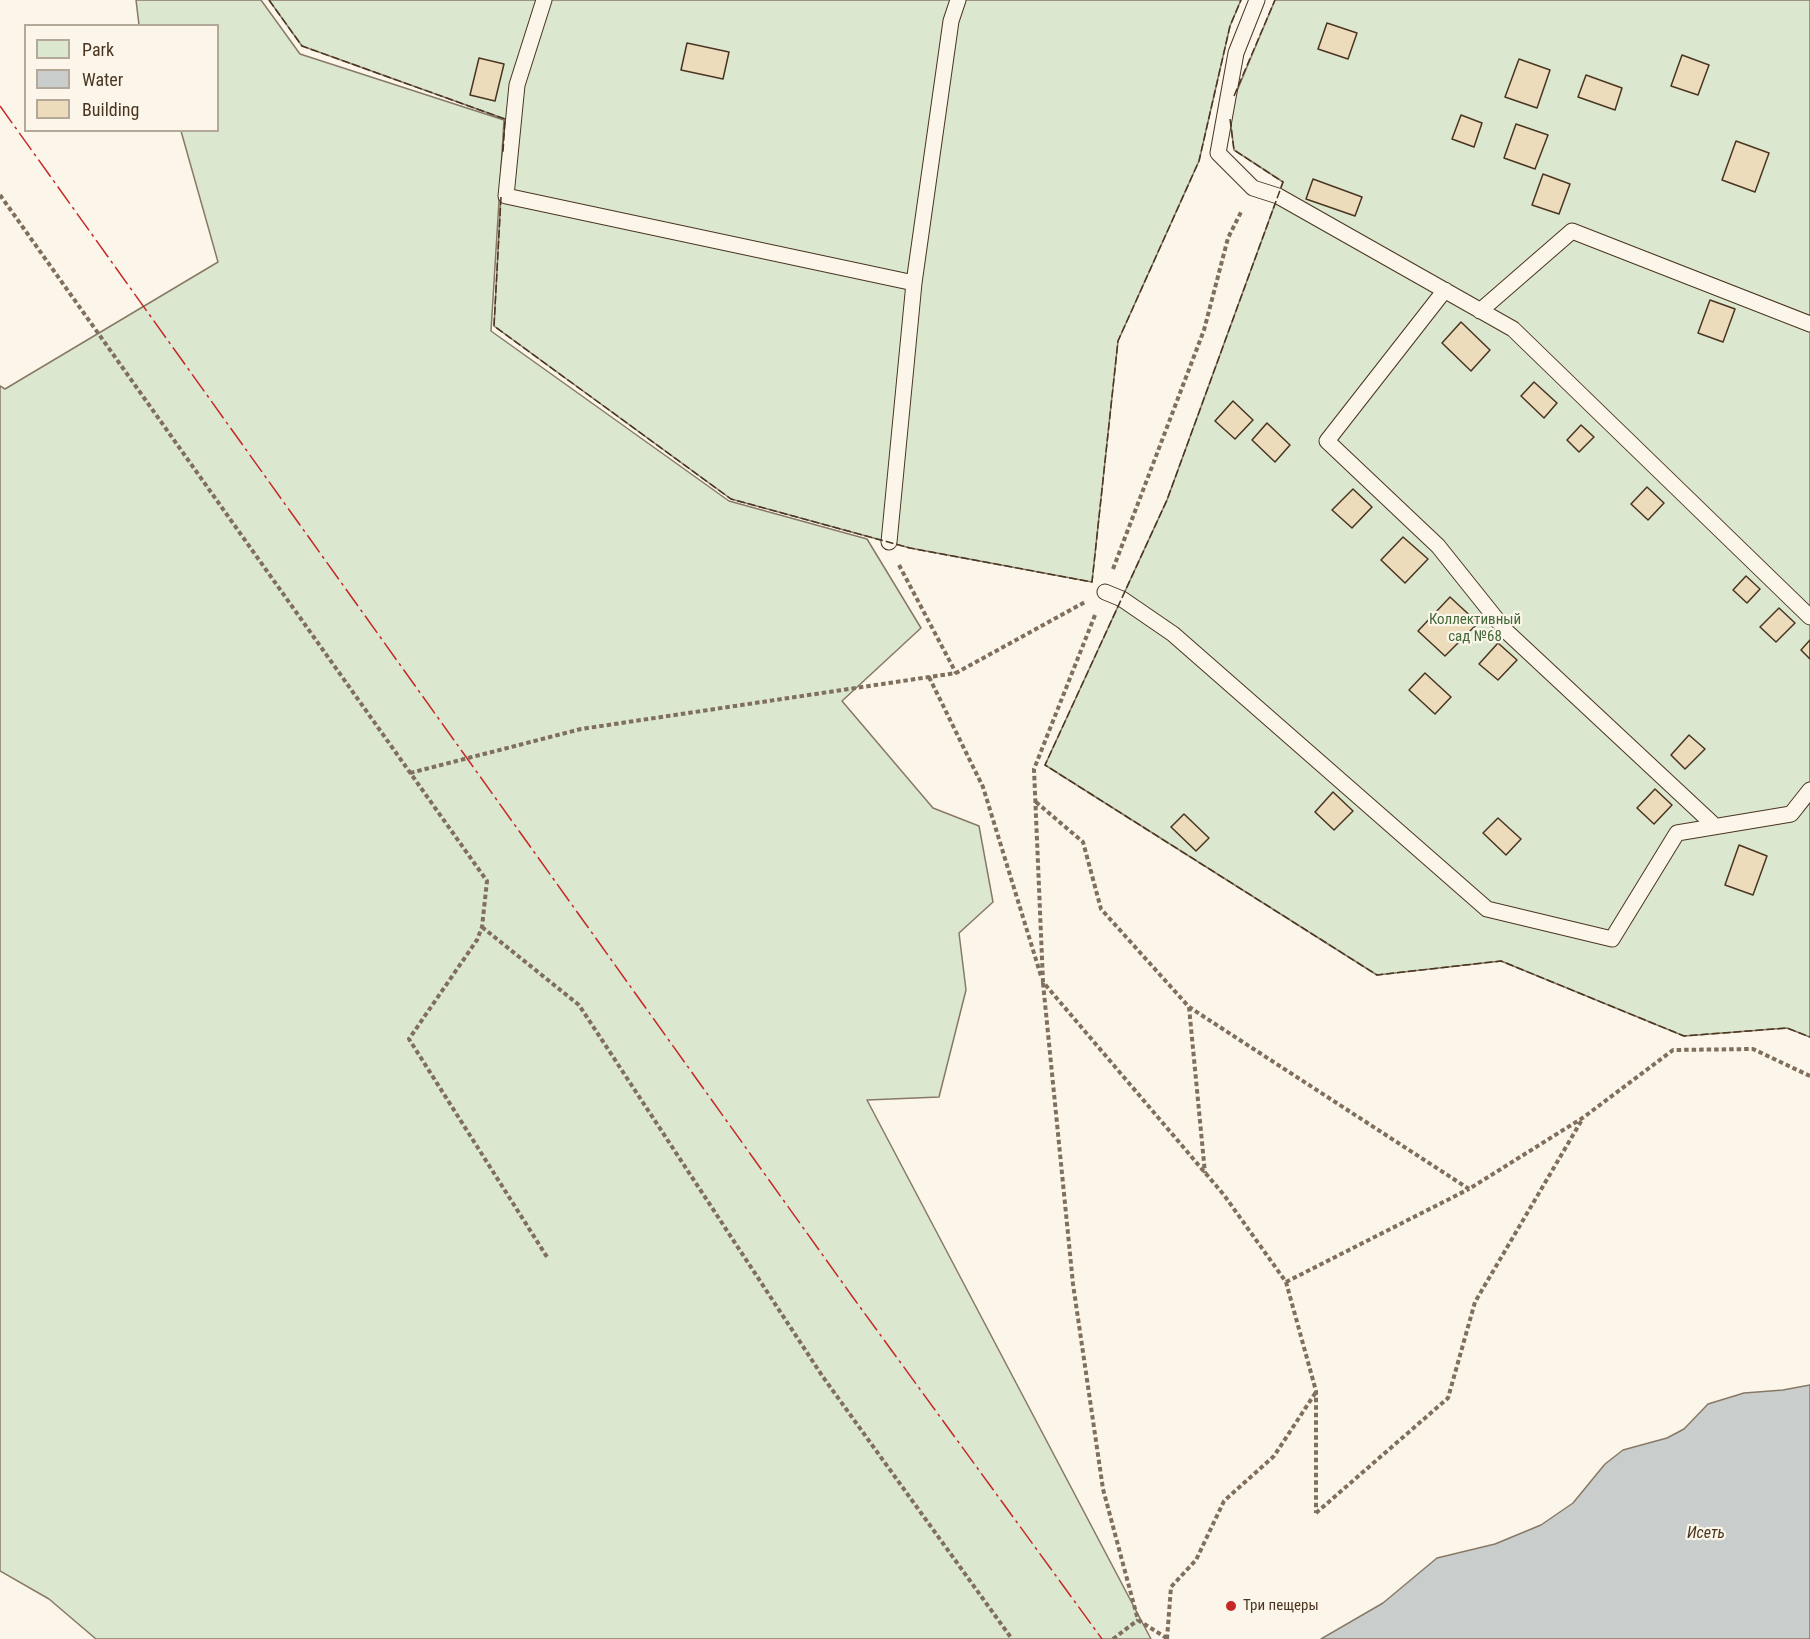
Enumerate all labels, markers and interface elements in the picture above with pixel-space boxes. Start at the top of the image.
legend [24,24,219,132]
text: Park [82,39,114,60]
text: Water [82,69,123,90]
text: Building [82,99,139,120]
park label: Коллективный сад №68 [1429,611,1521,646]
water label: Исеть [1687,1524,1725,1544]
place label: Три пещеры [1243,1597,1319,1615]
marker: Три пещеры [1224,1599,1238,1613]

